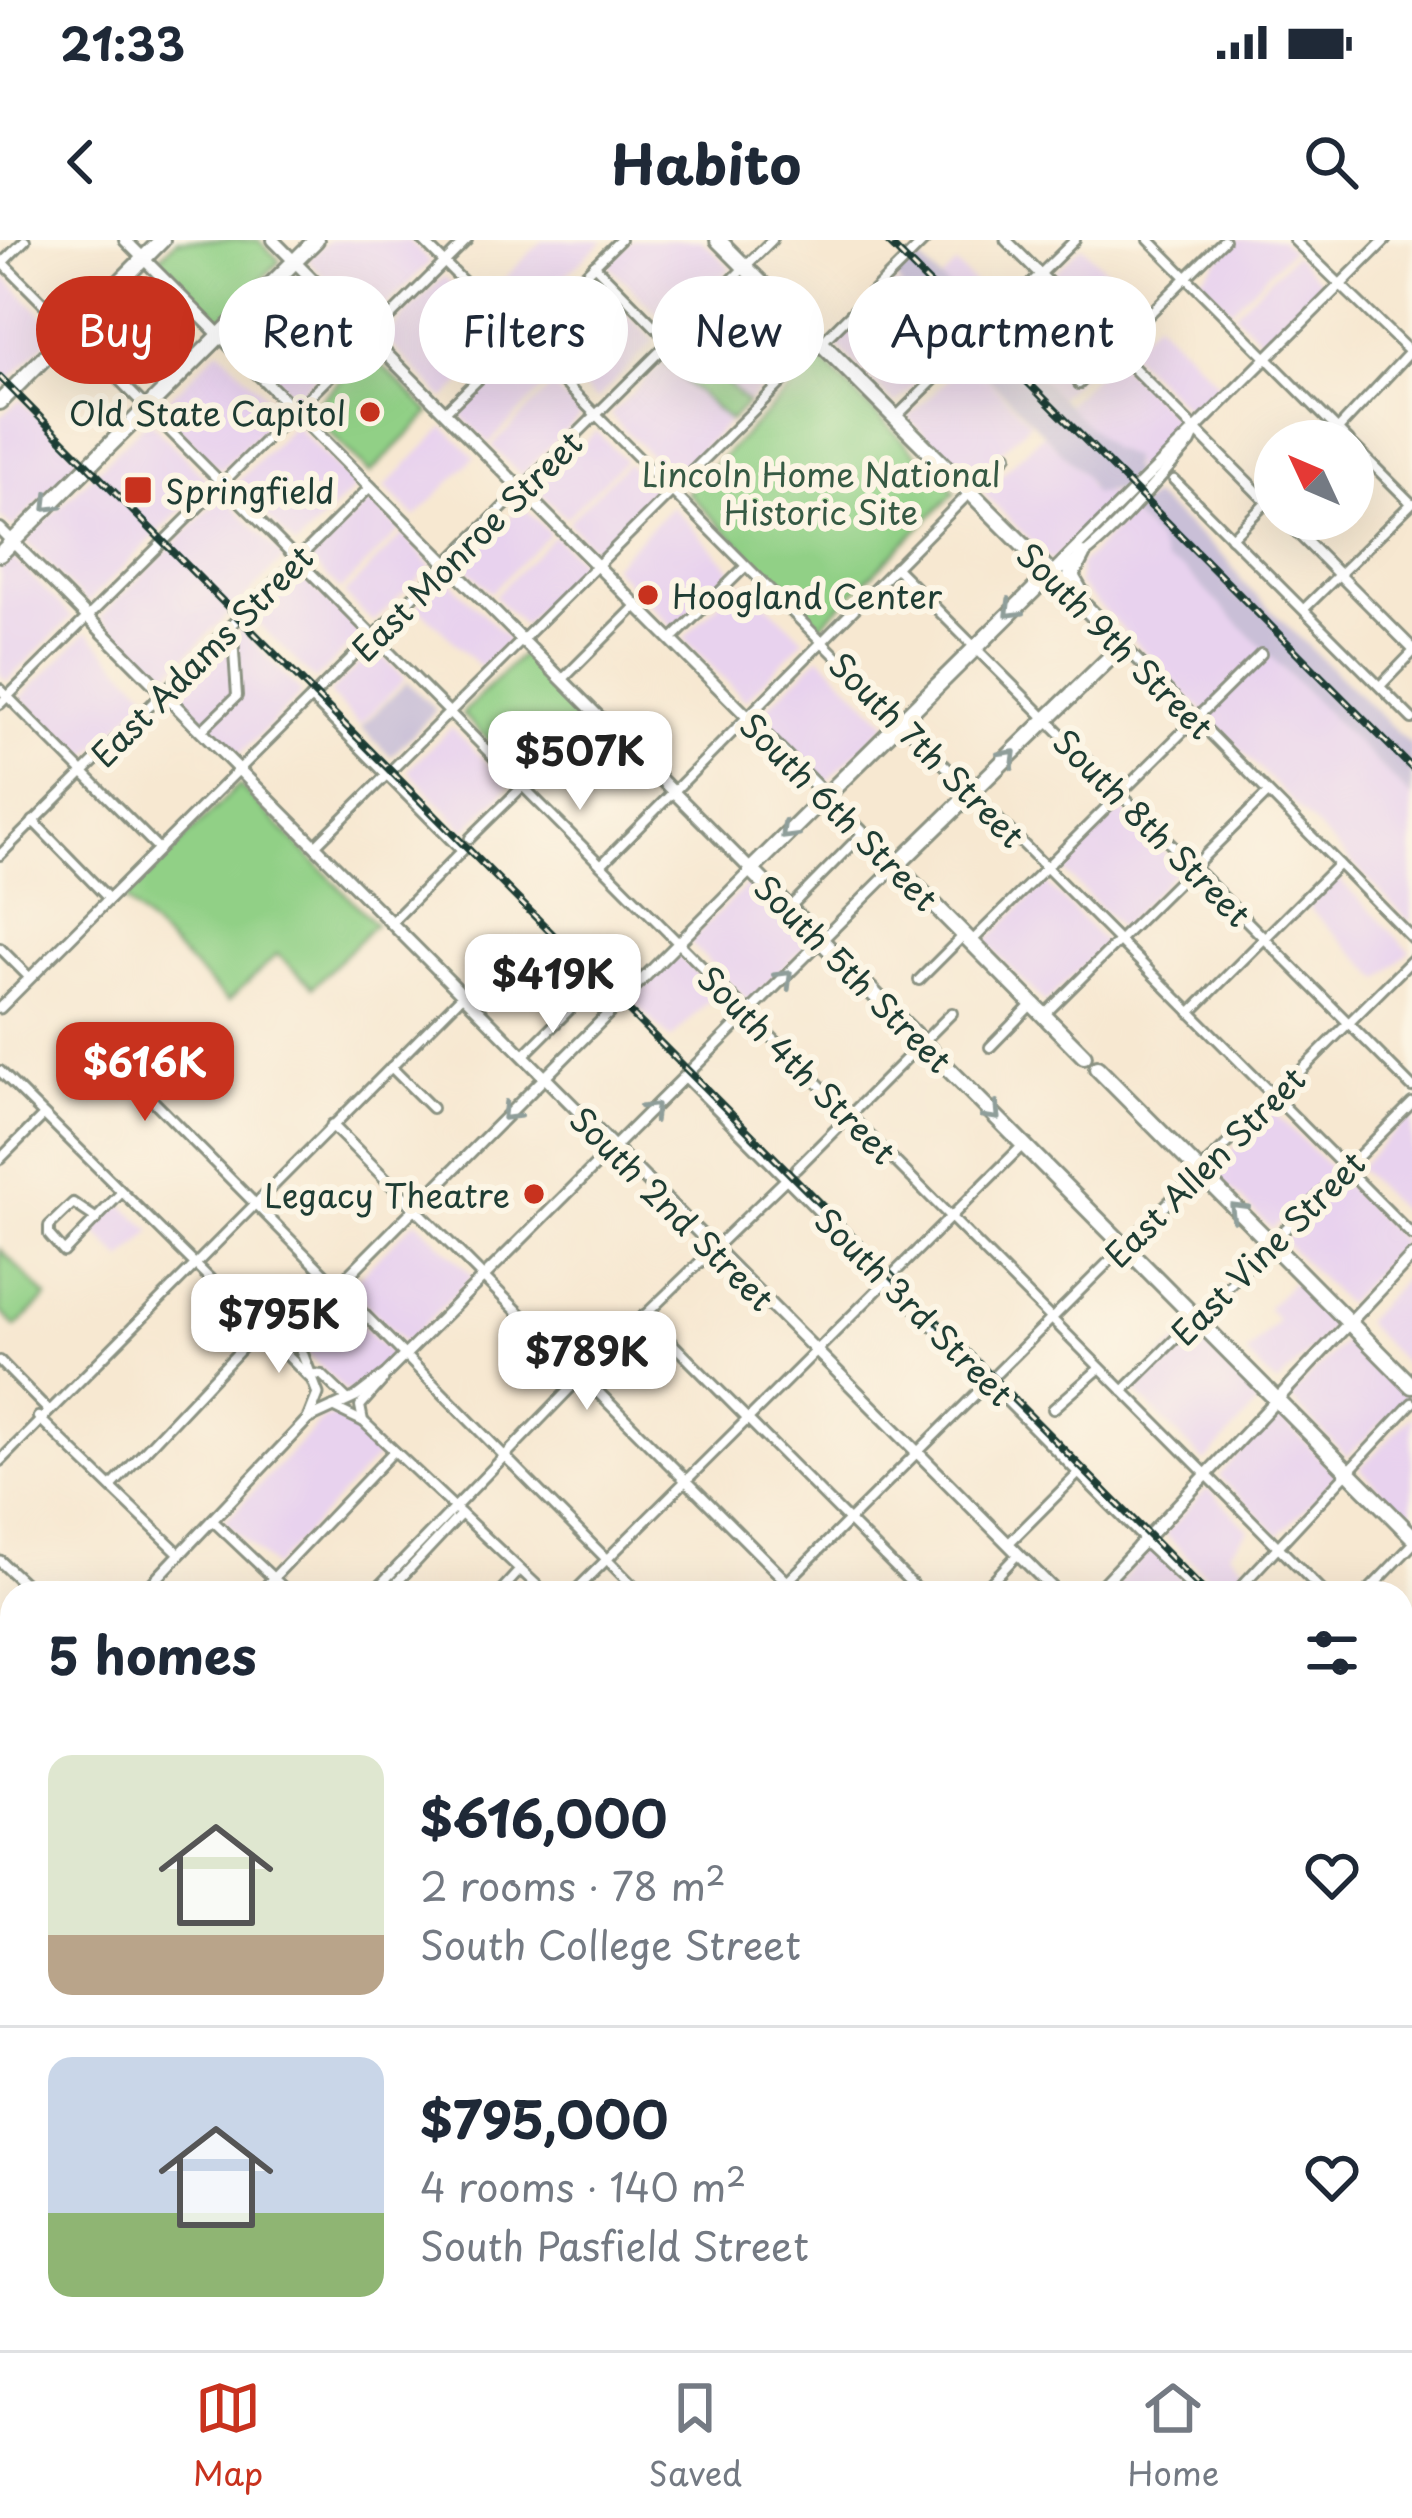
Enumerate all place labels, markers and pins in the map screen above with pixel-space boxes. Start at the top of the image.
place label: Old State Capitol [69,387,346,437]
marker: Old State Capitol [357,399,383,425]
place label: Springfield [165,465,335,515]
marker: Springfield [122,474,154,506]
place label: Hoogland Center [672,570,943,620]
marker: Hoogland Center [635,582,661,608]
pin: $507K [496,711,664,813]
pin: $419K [469,934,637,1036]
pin: $616K [61,1022,229,1124]
place label: Legacy Theatre [264,1169,510,1219]
marker: Legacy Theatre [521,1181,547,1207]
pin: $795K [195,1274,363,1376]
pin: $789K [503,1311,671,1413]

